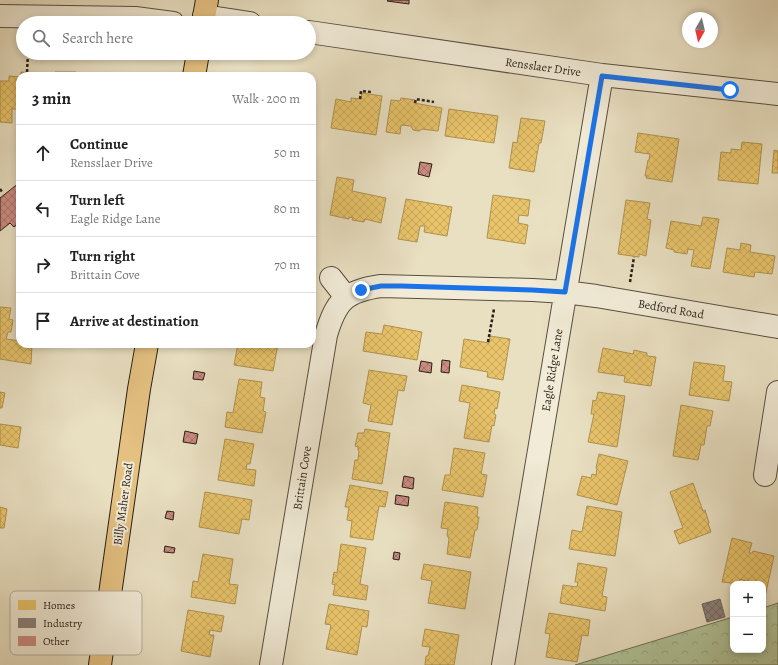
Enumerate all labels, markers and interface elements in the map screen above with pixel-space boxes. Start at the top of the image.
north arrow [682,12,718,48]
search box [16,16,316,60]
icon: search [30,27,52,49]
text: Search here [62,28,133,48]
street label: Rensslaer Drive [504,54,582,80]
route start [721,81,739,99]
text: 3 min [32,87,71,110]
text: Walk · 200 m [232,90,300,107]
text: Continue [70,134,128,154]
icon: ahead [32,142,54,164]
text: 50 m [274,144,300,161]
text: Rensslaer Drive [70,154,153,171]
text: Turn left [70,190,125,210]
icon: left [32,198,54,220]
text: 80 m [273,200,300,217]
text: Eagle Ridge Lane [70,210,161,227]
text: Turn right [70,246,135,266]
icon: right [32,254,54,276]
text: 70 m [274,256,300,273]
text: Brittain Cove [70,266,140,283]
route end [352,281,370,299]
street label: Bedford Road [637,295,706,323]
icon: arrive [32,310,54,332]
text: Arrive at destination [70,311,199,331]
street label: Eagle Ridge Lane [538,327,566,413]
street label: Brittain Cove [289,445,315,511]
street label: Billy Maher Road [109,461,137,546]
map controls [730,581,766,653]
button: + [730,581,766,617]
legend [10,591,142,655]
text: Homes [43,598,75,613]
text: Industry [43,616,82,631]
button: − [730,617,766,653]
text: Other [43,634,69,649]

